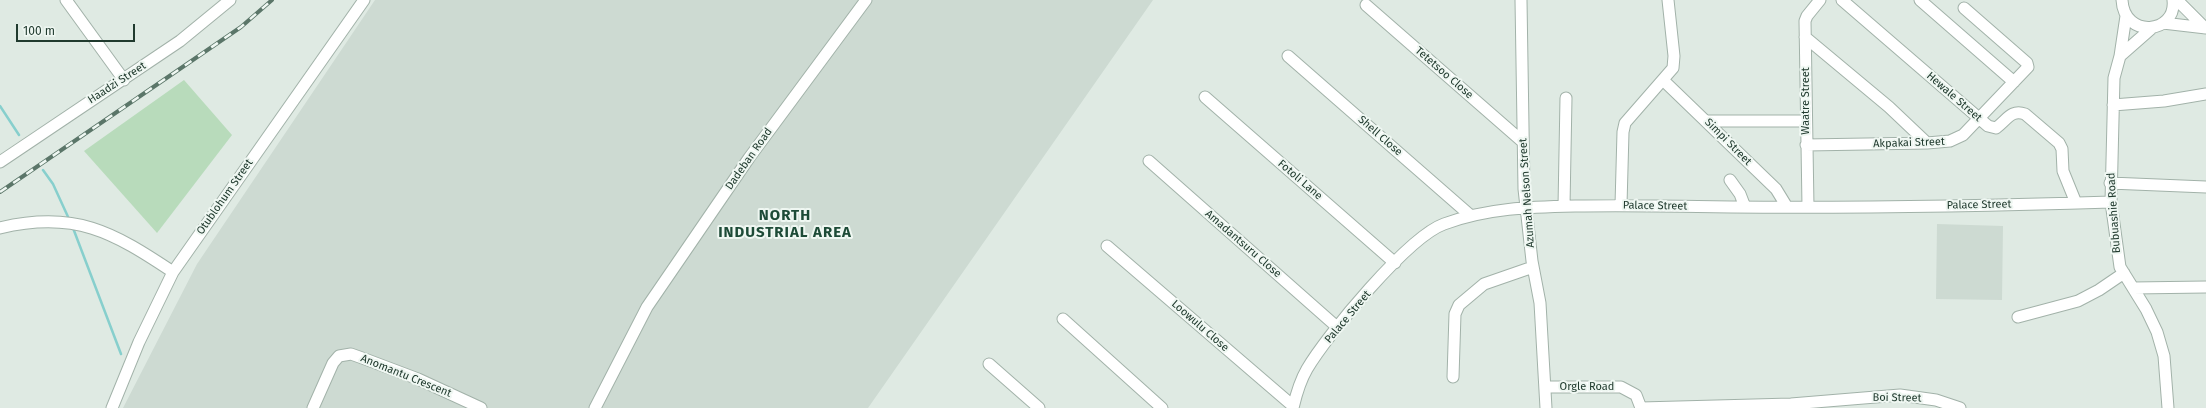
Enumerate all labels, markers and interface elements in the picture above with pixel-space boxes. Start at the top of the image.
scale bar [18,16,137,42]
text: 100 m [23,24,55,38]
street label: Tetetsoo Close [1412,44,1476,102]
street label: Haadzi Street [85,59,149,107]
street label: Waatre Street [1799,67,1813,135]
street label: Hewale Street [1924,69,1984,125]
street label: Shell Close [1355,113,1405,159]
street label: Simpi Street [1702,116,1754,168]
street label: Dadeban Road [723,125,775,193]
street label: Akpakai Street [1873,135,1945,151]
street label: Azumah Nelson Street [1517,138,1537,248]
street label: Otublohum Street [194,157,256,237]
street label: Fotoli Lane [1275,157,1325,203]
street label: Bubuashie Road [2105,172,2123,254]
street label: Palace Street [1947,198,2011,212]
street label: Palace Street [1623,199,1687,213]
district label: NORTH INDUSTRIAL AREA [718,207,852,242]
street label: Amadantsuru Close [1202,207,1284,281]
street label: Palace Street [1322,288,1374,346]
street label: Loowulu Close [1169,298,1231,354]
street label: Anomantu Crescent [359,352,453,400]
street label: Orgle Road [1560,380,1614,394]
street label: Boi Street [1872,391,1922,405]

